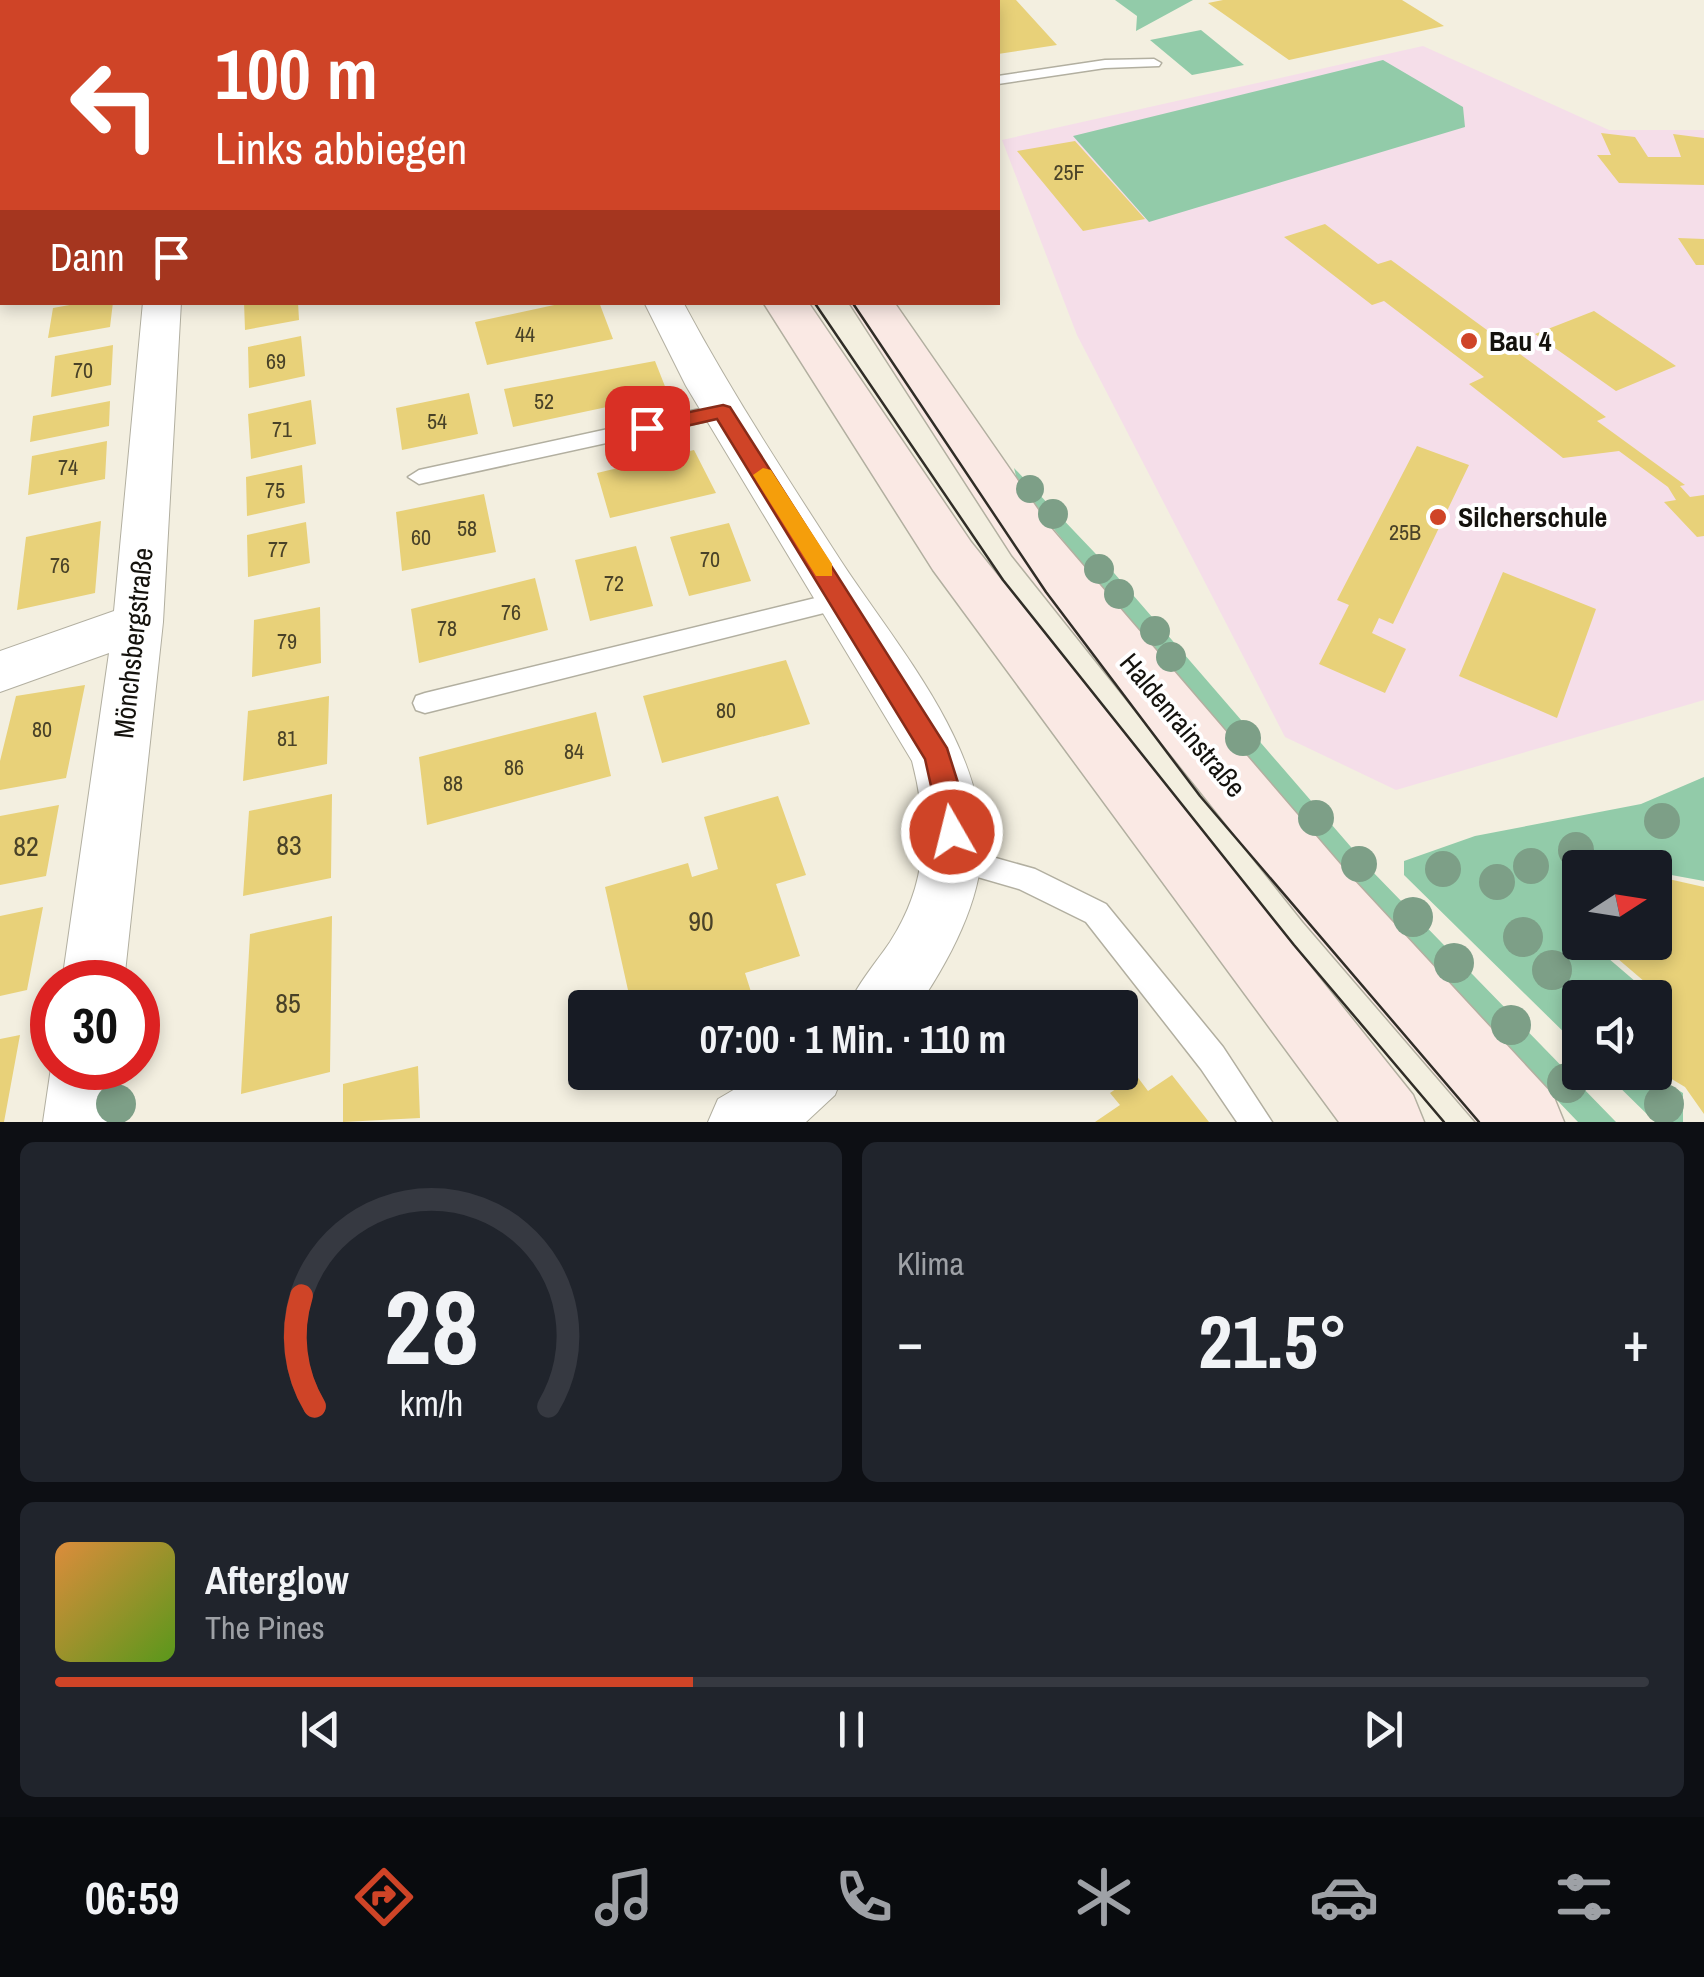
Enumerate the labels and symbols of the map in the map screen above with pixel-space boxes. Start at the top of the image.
house number: 25F [1053,157,1085,187]
house number: 44 [515,319,535,349]
place label: Bau 4 [1489,322,1552,360]
marker: Bau 4 [1458,330,1480,352]
house number: 69 [266,346,286,376]
house number: 70 [73,355,93,385]
house number: 52 [534,386,554,416]
pin [605,386,690,471]
house number: 54 [427,406,447,436]
house number: 71 [272,414,292,444]
house number: 74 [58,452,78,482]
house number: 75 [265,475,285,505]
place label: Silcherschule [1458,498,1607,536]
marker: Silcherschule [1427,506,1449,528]
house number: 58 [457,513,477,543]
house number: 25B [1389,517,1421,547]
house number: 60 [411,522,431,552]
house number: 77 [268,534,288,564]
house number: 70 [700,544,720,574]
street label: Mönchsbergstraße [104,546,162,740]
house number: 76 [50,550,70,580]
house number: 72 [604,568,624,598]
house number: 76 [501,597,521,627]
house number: 78 [437,613,457,643]
house number: 79 [277,626,297,656]
street label: Haldenrainstraße [1111,645,1255,805]
house number: 80 [716,695,736,725]
house number: 80 [32,714,52,744]
house number: 81 [277,723,297,753]
house number: 84 [564,736,584,766]
house number: 86 [504,752,524,782]
house number: 88 [443,768,463,798]
position arrow [900,780,1004,884]
house number: 83 [276,826,302,864]
house number: 82 [13,827,39,865]
north arrow [1562,850,1672,960]
house number: 90 [688,902,714,940]
speed limit sign: 30 [30,960,160,1090]
house number: 85 [275,984,301,1022]

